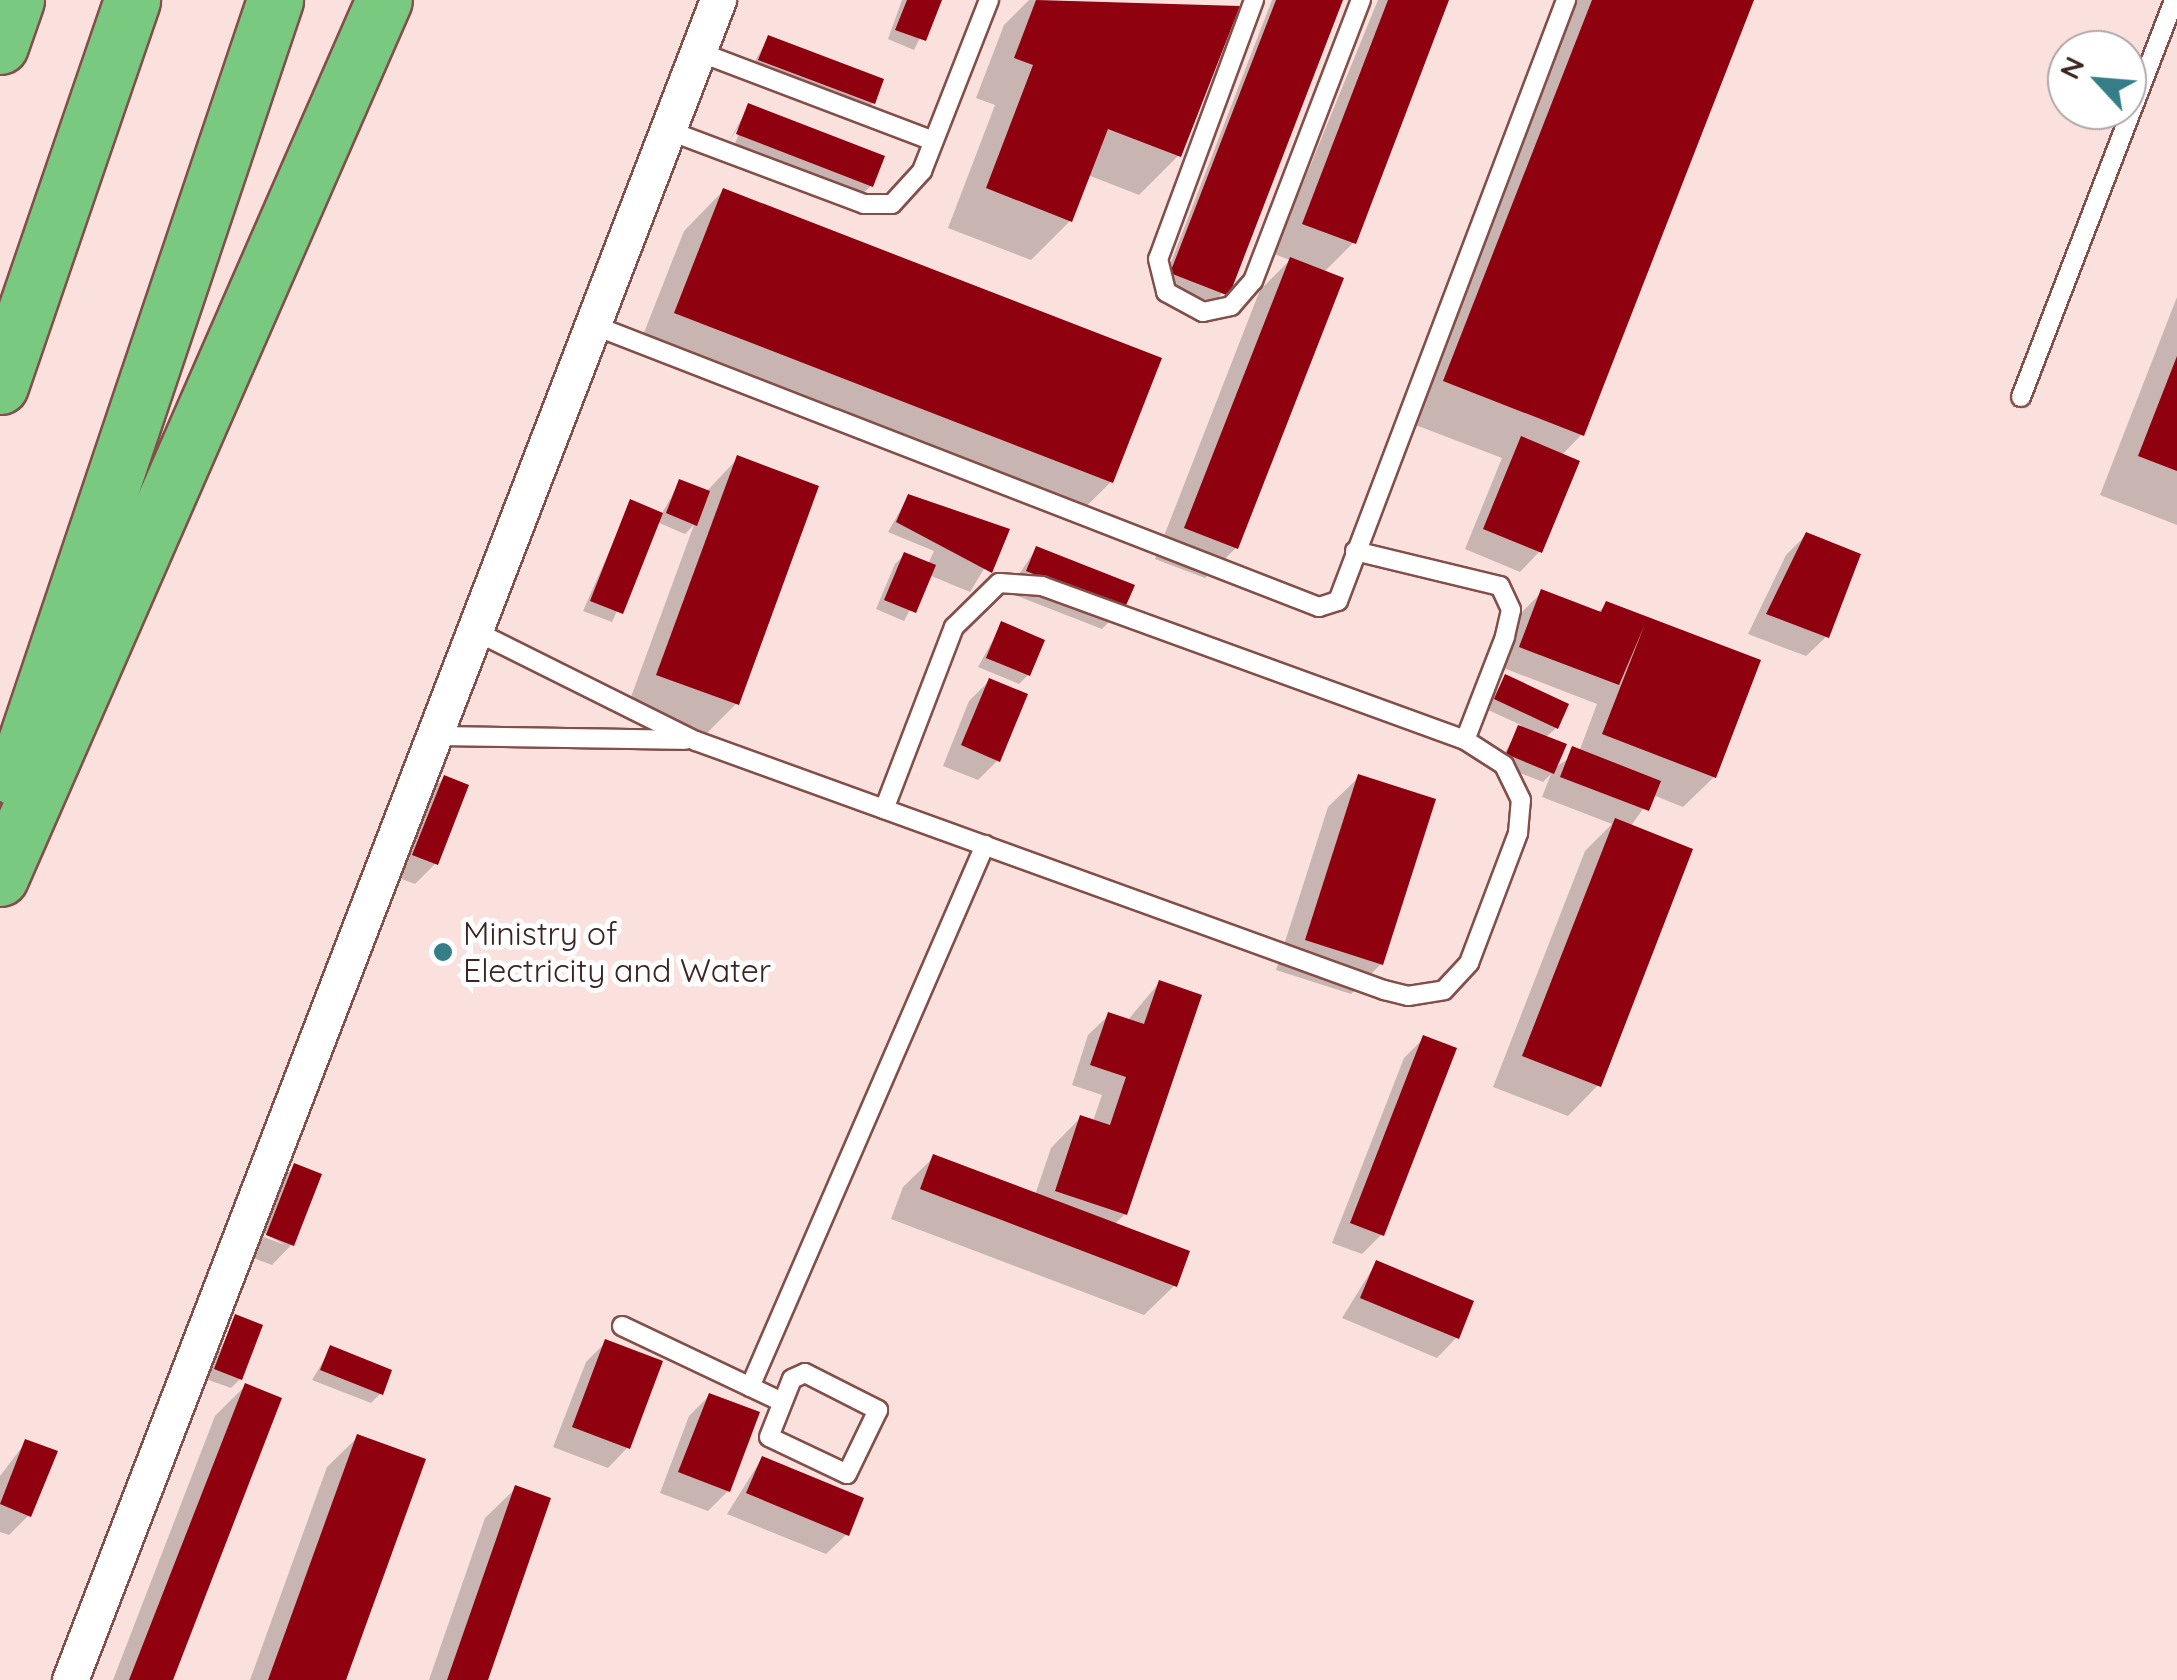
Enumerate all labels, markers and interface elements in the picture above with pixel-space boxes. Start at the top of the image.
north arrow [2047,30,2147,130]
text: N [2051,51,2092,84]
place label: Ministry of Electricity and Water [463,915,771,990]
marker: Ministry of Electricity and Water [432,941,454,963]

